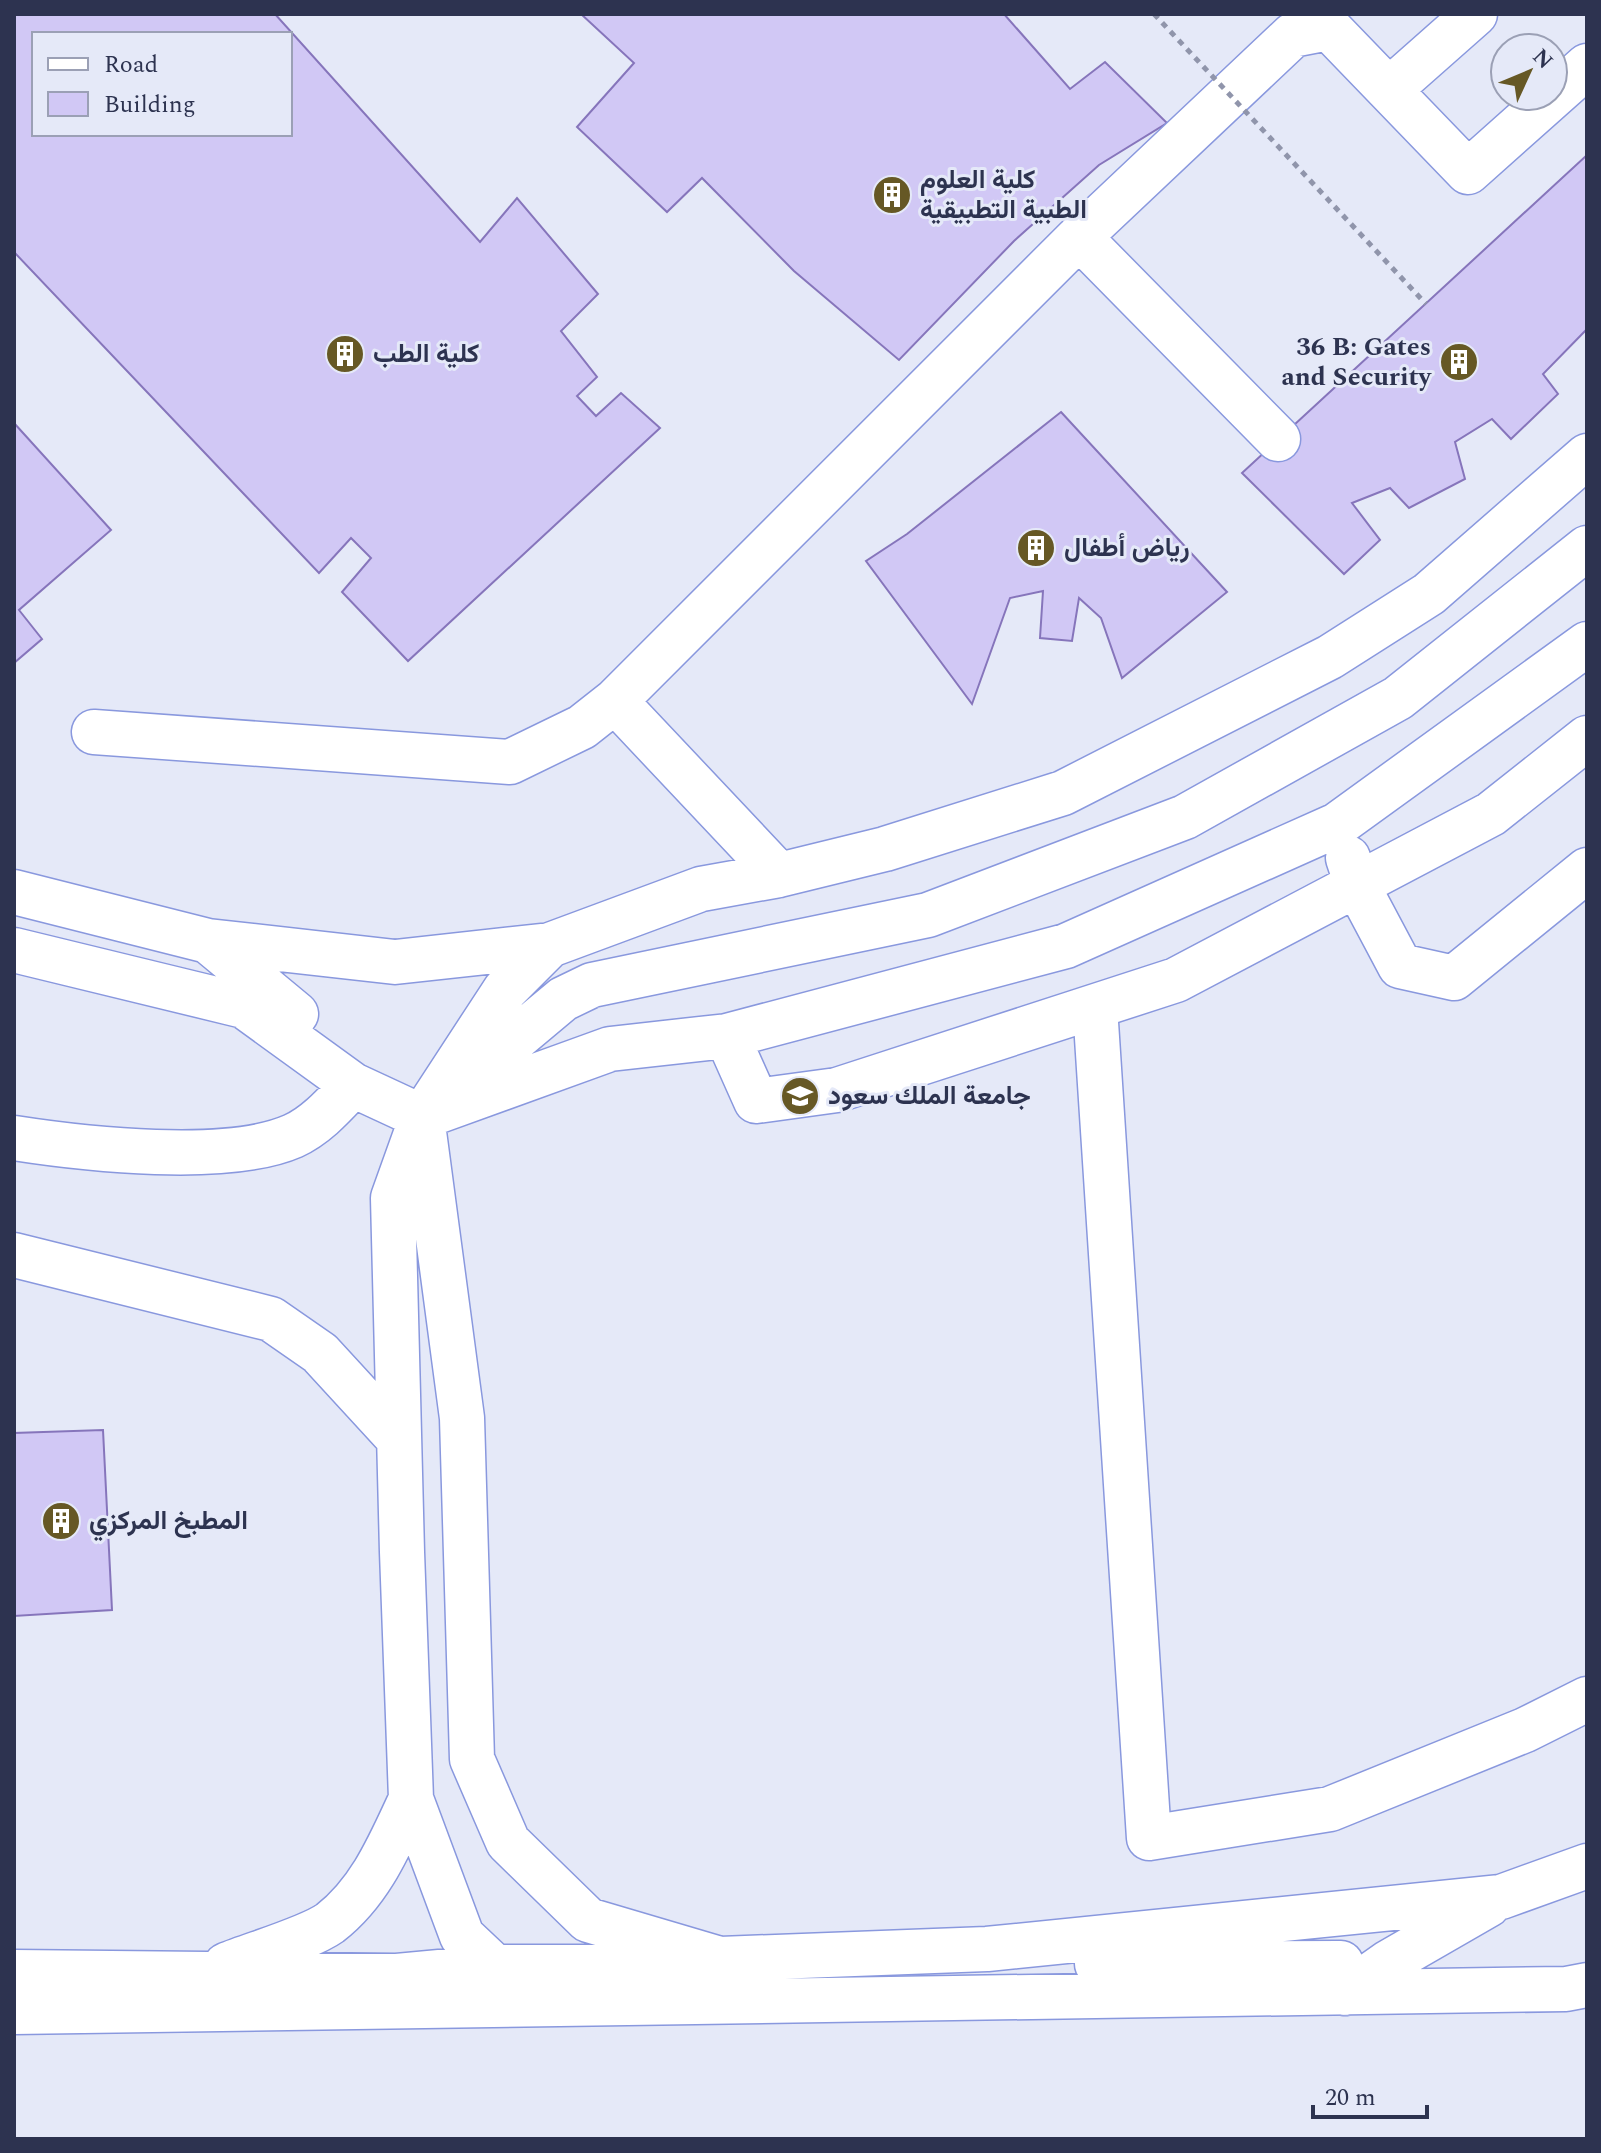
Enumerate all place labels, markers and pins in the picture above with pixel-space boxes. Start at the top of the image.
place label: كلية العلوم الطبية التطبيقية [920,160,1087,230]
building icon: كلية العلوم الطبية التطبيقية [871,174,913,216]
place label: 36 B: Gates and Security [1281,327,1433,397]
building icon: كلية الطب [324,333,366,375]
place label: كلية الطب [373,334,480,374]
building icon: 36 B: Gates and Security [1438,341,1480,383]
building icon: رياض أطفال [1015,527,1057,569]
place label: رياض أطفال [1064,528,1190,568]
school or university icon: جامعة الملك سعود [779,1075,821,1117]
place label: جامعة الملك سعود [828,1076,1031,1116]
building icon: المطبخ المركزي [40,1500,82,1542]
place label: المطبخ المركزي [89,1501,248,1542]

